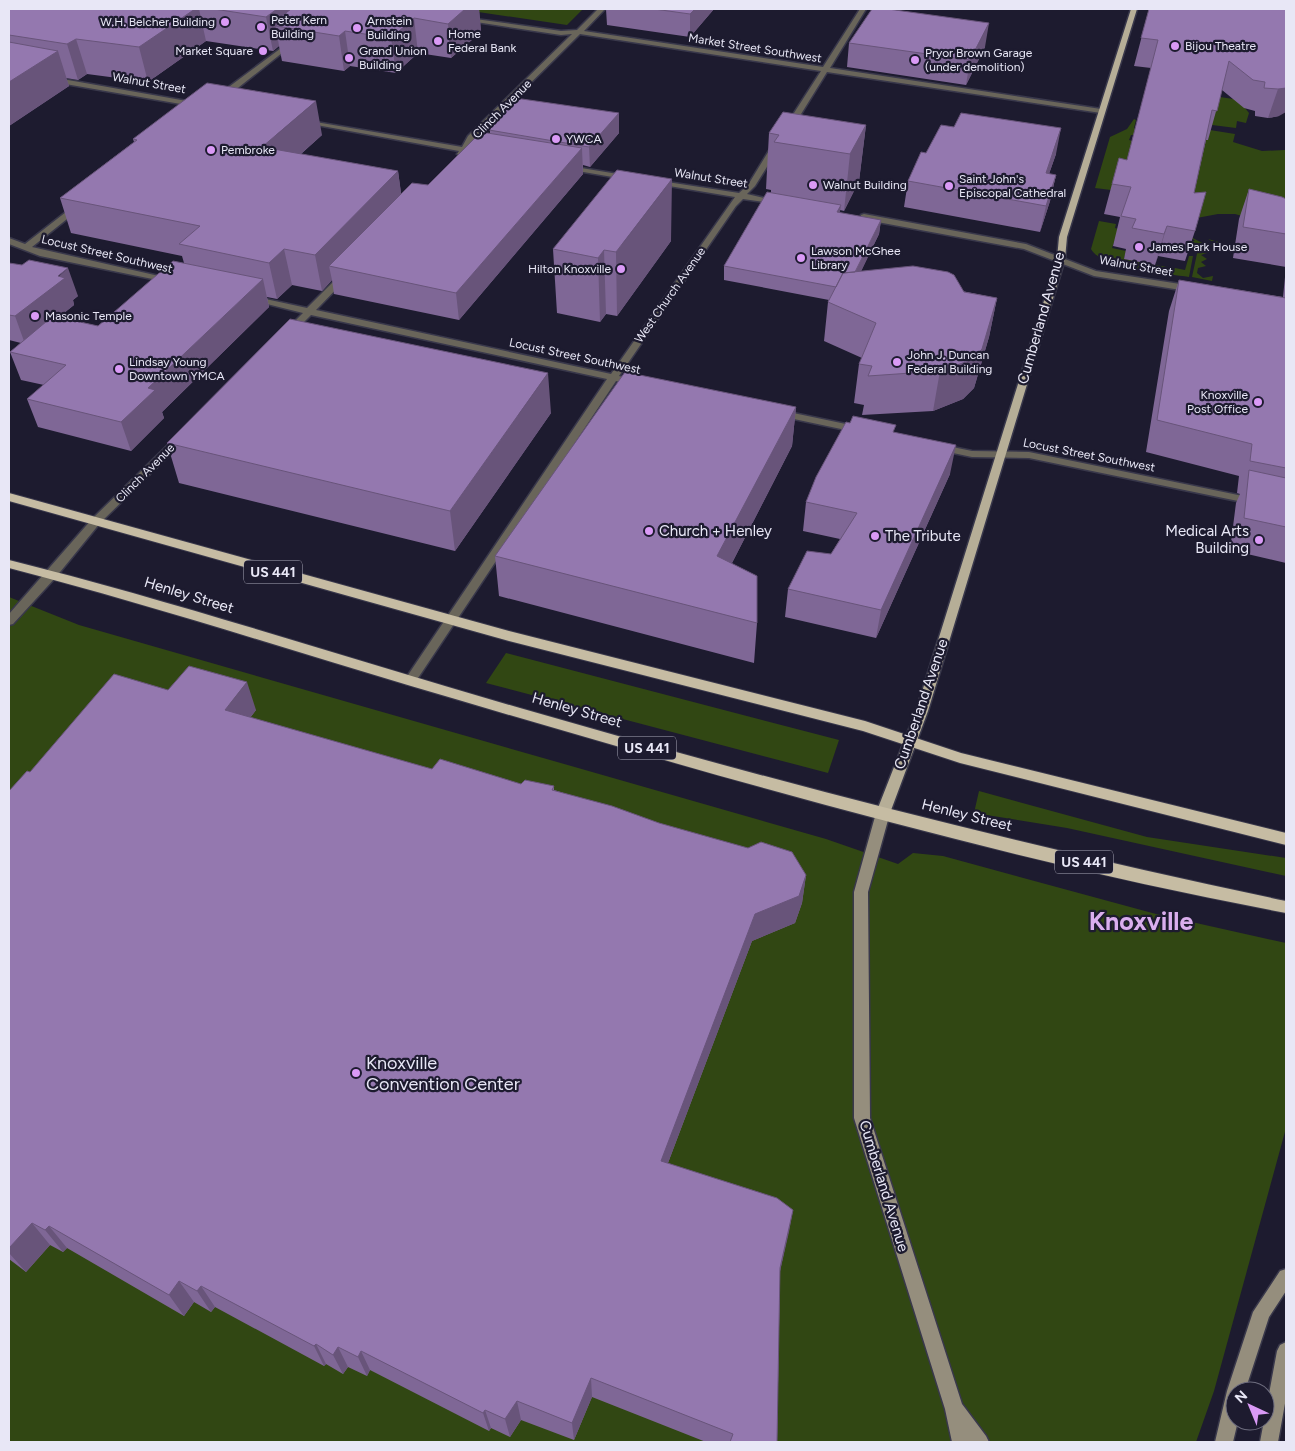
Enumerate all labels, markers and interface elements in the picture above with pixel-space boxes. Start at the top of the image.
place label: Peter Kern Building [271,13,327,41]
place label: Arnstein Building [367,14,412,42]
place label: W.H. Belcher Building [100,15,215,29]
marker: W.H. Belcher Building [219,16,231,28]
marker: Peter Kern Building [255,21,267,33]
marker: Arnstein Building [351,22,363,34]
place label: Home Federal Bank [448,27,517,55]
street label: Market Street Southwest [687,31,823,66]
marker: Home Federal Bank [432,35,444,47]
place label: Bijou Theatre [1185,39,1257,53]
marker: Bijou Theatre [1169,40,1181,52]
place label: Market Square [175,44,253,58]
place label: Grand Union Building [359,44,427,72]
marker: Market Square [257,45,269,57]
place label: Pryor Brown Garage (under demolition) [925,46,1033,74]
marker: Grand Union Building [343,52,355,64]
marker: Pryor Brown Garage (under demolition) [909,54,921,66]
street label: Walnut Street [111,70,187,96]
street label: Clinch Avenue [470,76,535,141]
place label: YWCA [566,132,602,146]
marker: YWCA [550,133,562,145]
place label: Pembroke [221,143,275,157]
marker: Pembroke [205,144,217,156]
street label: Walnut Street [673,165,749,191]
place label: Saint John's Episcopal Cathedral [959,172,1066,200]
place label: Walnut Building [823,178,907,192]
marker: Walnut Building [807,179,819,191]
marker: Saint John's Episcopal Cathedral [943,180,955,192]
street label: Locust Street Southwest [40,232,174,276]
place label: James Park House [1149,240,1248,254]
marker: James Park House [1133,241,1145,253]
street label: West Church Avenue [632,244,709,346]
place label: Lawson McGhee Library [811,244,901,272]
street label: Cumberland Avenue [1014,250,1068,386]
marker: Lawson McGhee Library [795,252,807,264]
street label: Walnut Street [1098,253,1174,279]
place label: Hilton Knoxville [528,262,611,276]
marker: Hilton Knoxville [615,263,627,275]
place label: Masonic Temple [45,309,132,323]
marker: Masonic Temple [29,310,41,322]
street label: Locust Street Southwest [508,335,643,377]
place label: John J. Duncan Federal Building [907,348,992,376]
place label: Lindsay Young Downtown YMCA [129,355,225,383]
marker: John J. Duncan Federal Building [891,356,903,368]
marker: Lindsay Young Downtown YMCA [113,363,125,375]
place label: Knoxville Post Office [1187,388,1248,416]
marker: Knoxville Post Office [1252,396,1264,408]
street label: Locust Street Southwest [1022,435,1157,475]
street label: Clinch Avenue [113,440,178,505]
place label: Church + Henley [659,522,772,540]
place label: Medical Arts Building [1165,522,1249,557]
marker: Church + Henley [643,525,655,537]
place label: The Tribute [885,527,961,545]
marker: The Tribute [869,530,881,542]
marker: Medical Arts Building [1253,534,1265,546]
road number: US 441 [244,560,302,584]
street label: Henley Street [142,573,236,617]
street label: Cumberland Avenue [890,637,952,771]
street label: Henley Street [530,689,624,732]
road number: US 441 [618,736,676,760]
street label: Henley Street [920,795,1014,835]
road number: US 441 [1055,850,1113,874]
district label: Knoxville [1089,906,1194,936]
place label: Knoxville Convention Center [366,1052,520,1095]
marker: Knoxville Convention Center [350,1067,362,1079]
street label: Cumberland Avenue [855,1118,913,1254]
north arrow [1225,1381,1275,1431]
text: N [1232,1387,1251,1407]

